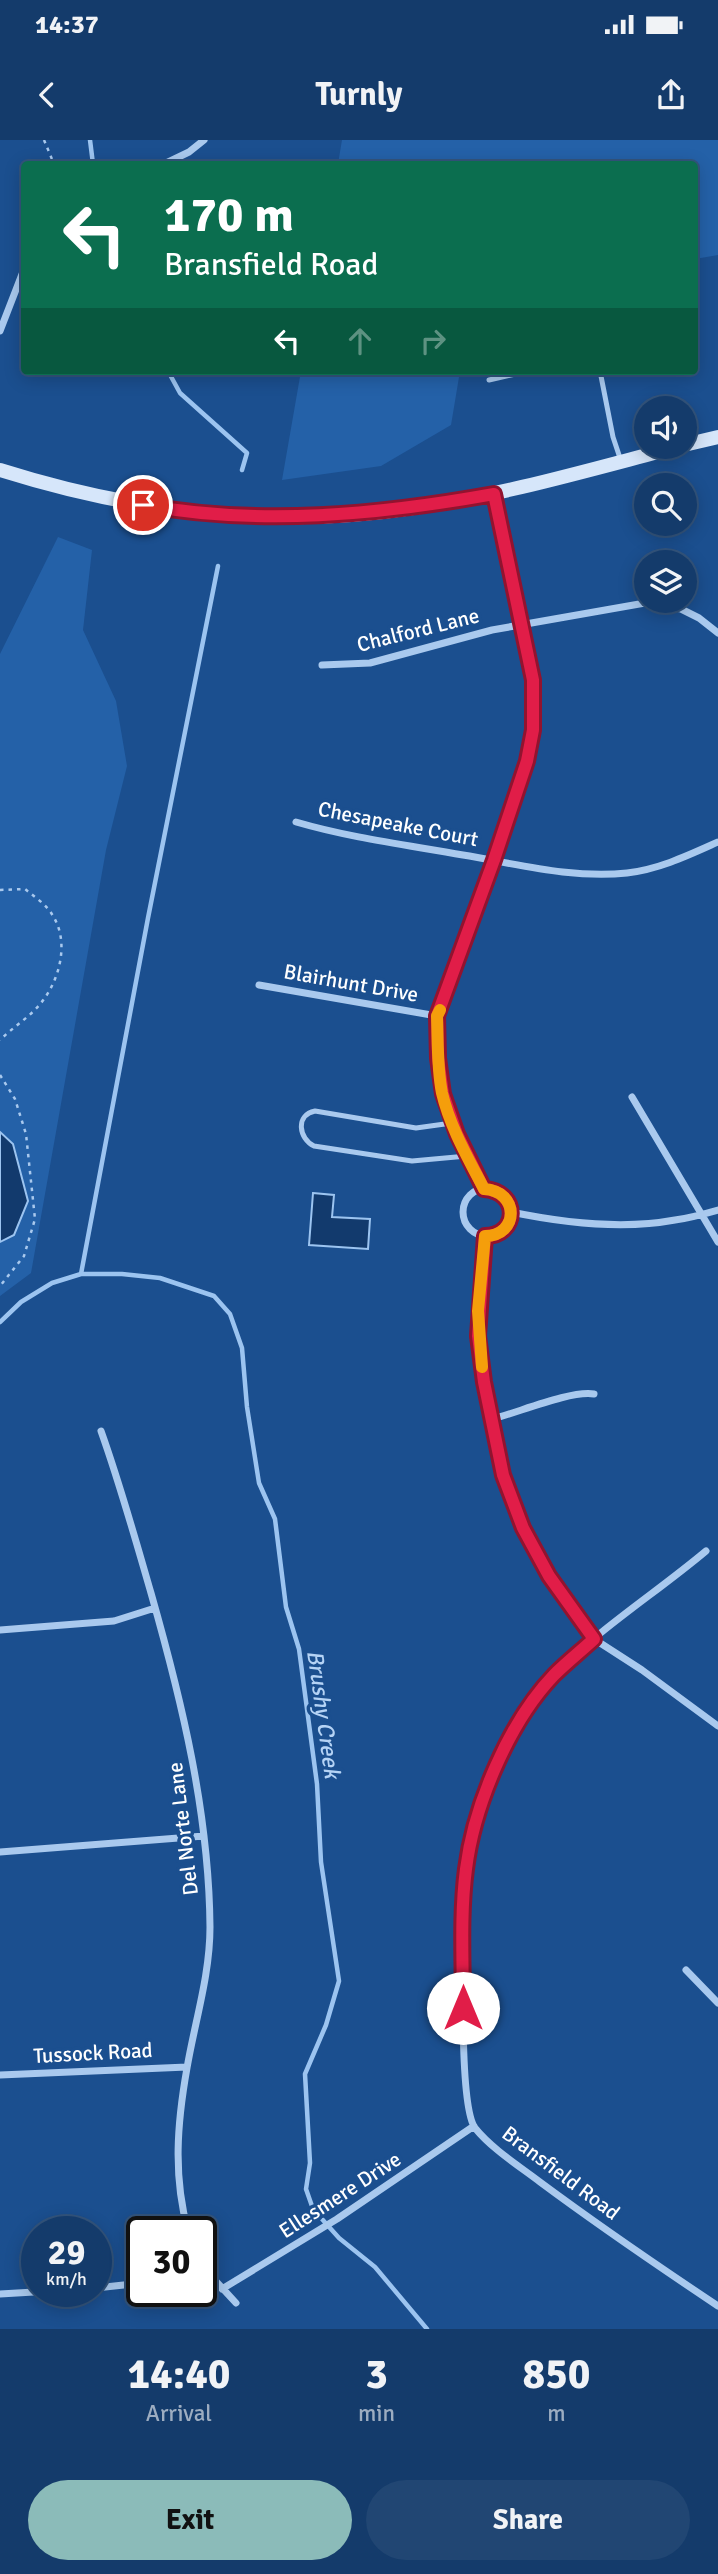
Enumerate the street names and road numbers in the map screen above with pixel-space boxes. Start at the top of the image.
street label: Chalford Lane [354,602,482,658]
street label: Chesapeake Court [316,796,480,852]
street label: Blairhunt Drive [282,958,420,1008]
street label: Del Norte Lane [162,1761,204,1897]
street label: Tussock Road [33,2037,153,2069]
street label: Bransfield Road [497,2120,625,2226]
street label: Ellesmere Drive [274,2146,406,2244]

